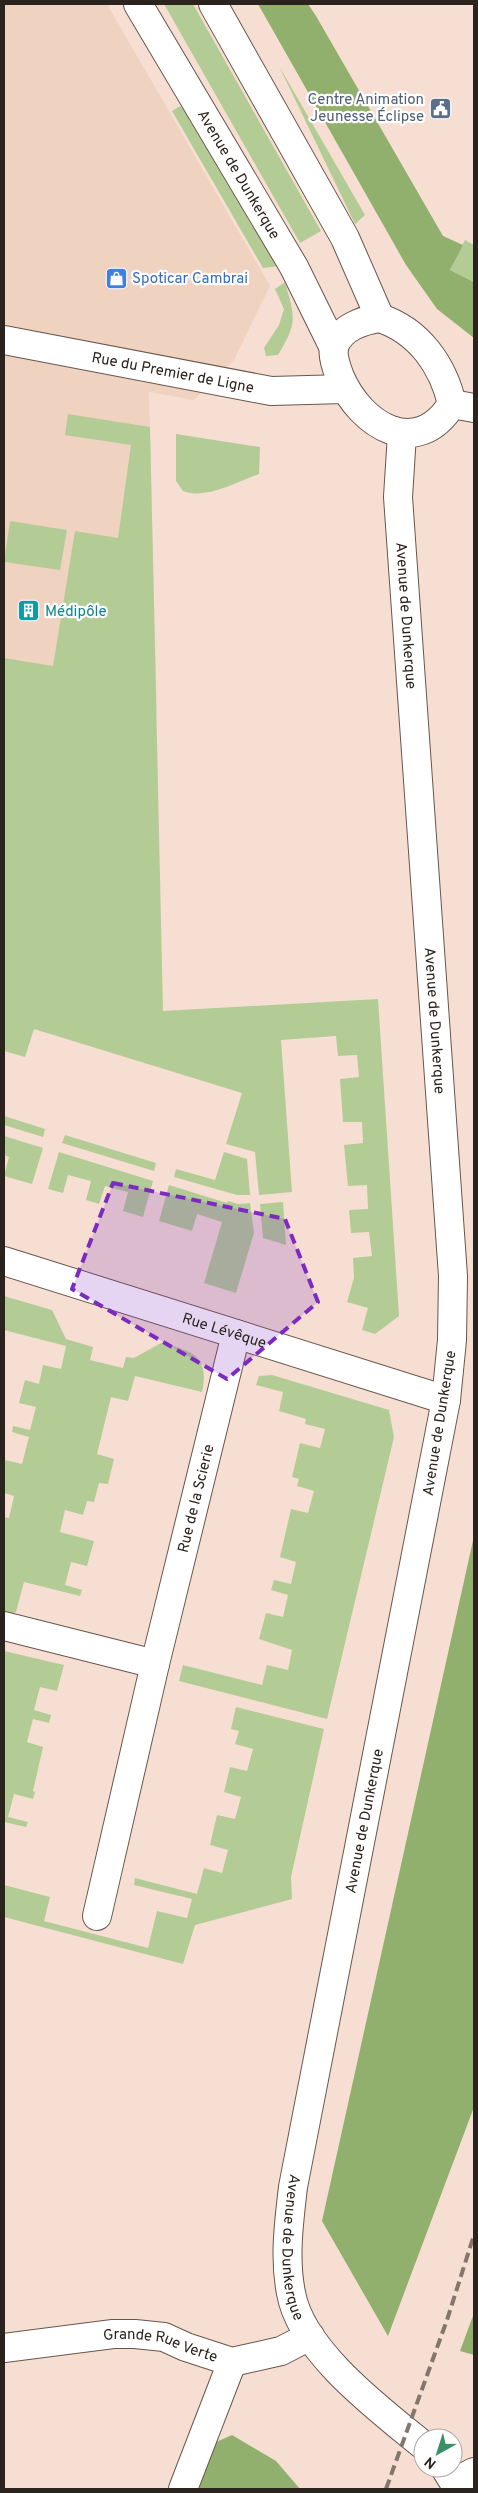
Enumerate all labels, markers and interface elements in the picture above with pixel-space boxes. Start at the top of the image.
place label: Centre Animation Jeunesse Éclipse [307,91,424,127]
public building icon: Centre Animation Jeunesse Éclipse [428,96,452,120]
street label: Avenue de Dunkerque [192,107,283,243]
shop icon: Spoticar Cambrai [104,266,128,290]
place label: Spoticar Cambrai [132,270,248,289]
street label: Rue du Premier de Ligne [90,349,255,399]
street label: Avenue de Dunkerque [390,542,420,690]
building icon: Médipôle [17,599,41,623]
place label: Médipôle [45,603,107,622]
street label: Avenue de Dunkerque [419,947,448,1095]
street label: Rue Lévêque [180,1310,268,1354]
street label: Avenue de Dunkerque [420,1349,461,1497]
street label: Rue de la Scierie [175,1443,220,1555]
street label: Avenue de Dunkerque [342,1747,389,1895]
street label: Avenue de Dunkerque [276,2172,307,2324]
street label: Grande Rue Verte [102,2326,220,2368]
north arrow [413,2428,463,2478]
text: N [422,2452,440,2472]

